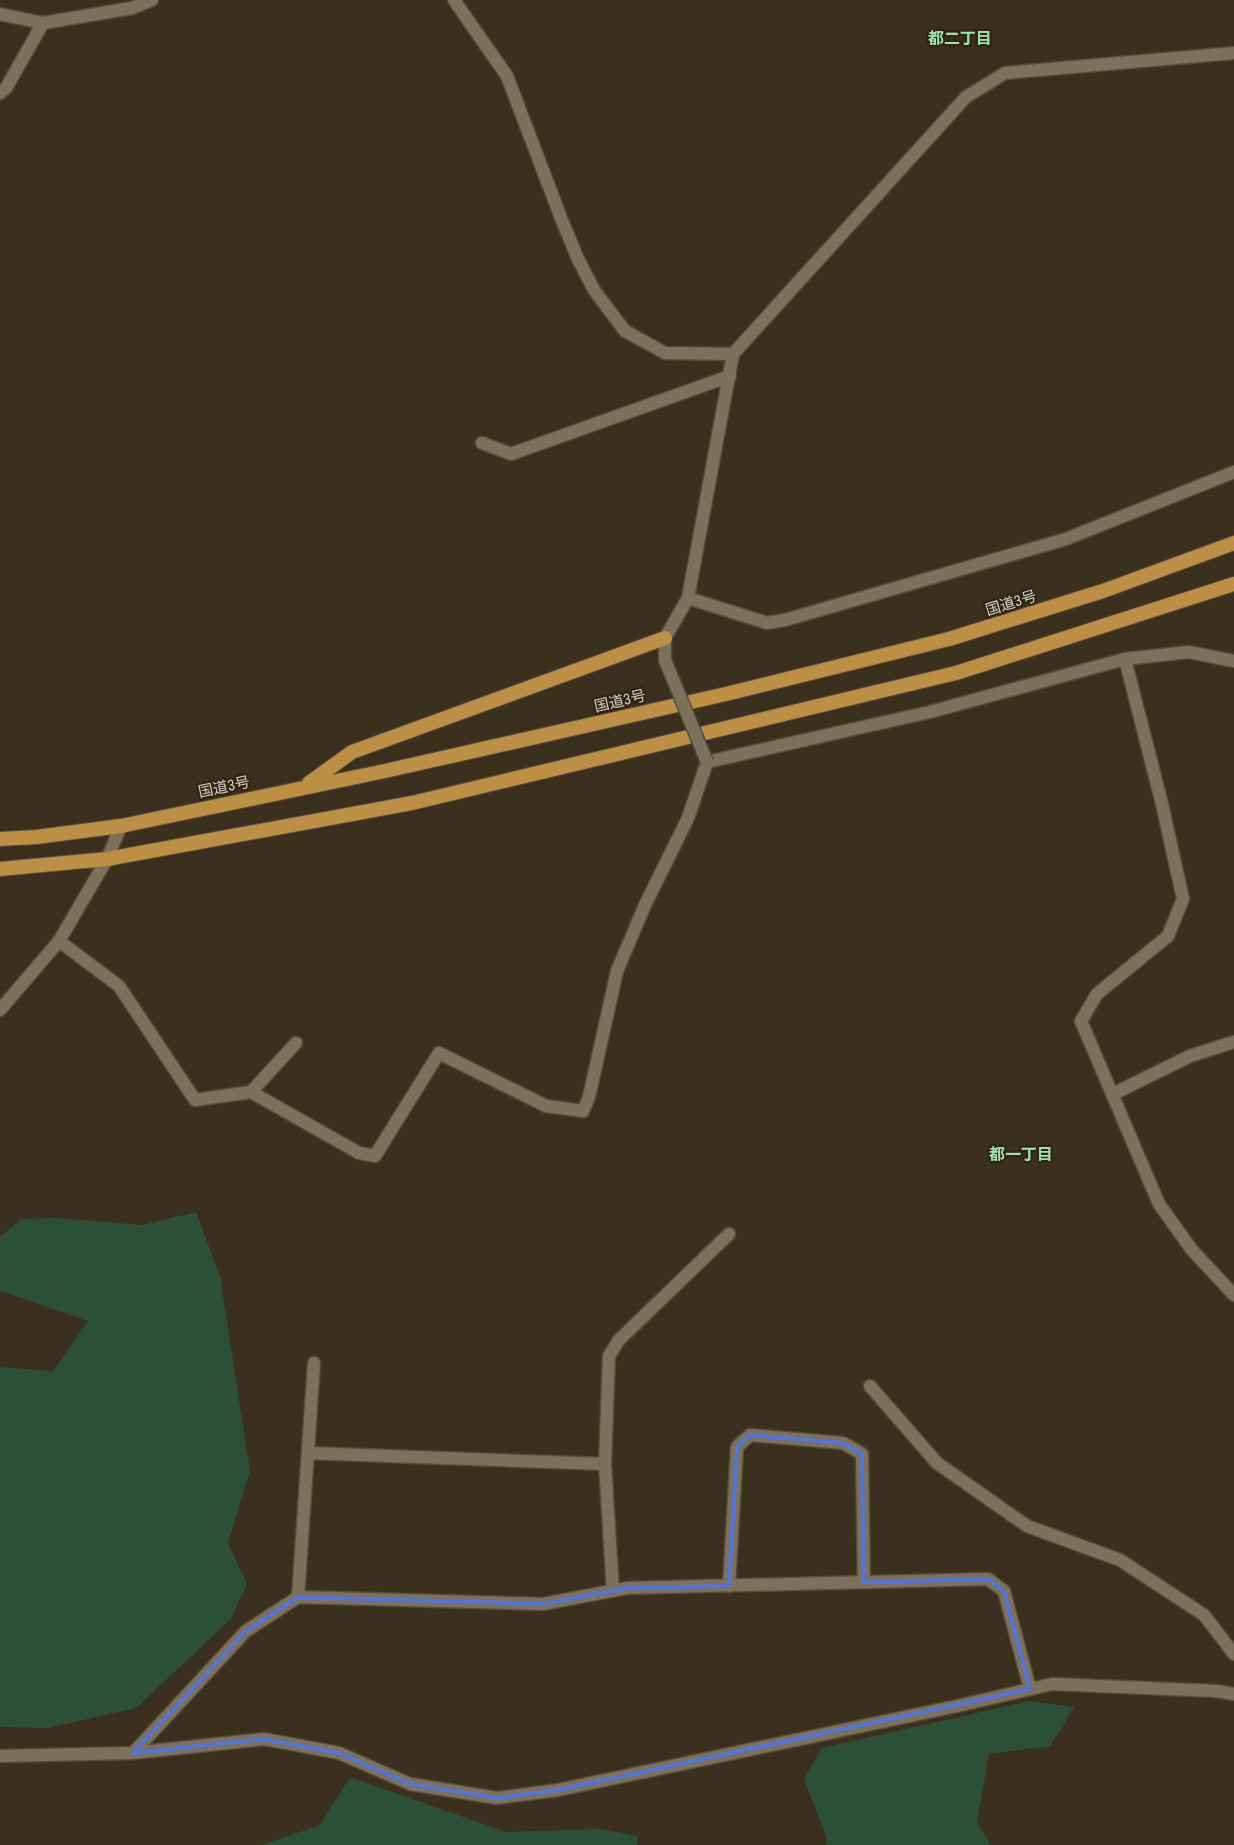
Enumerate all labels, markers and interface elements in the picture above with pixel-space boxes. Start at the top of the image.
district label: 都二丁目 [928,29,992,48]
street label: 国道3号 [983,587,1039,619]
street label: 国道3号 [592,686,648,716]
street label: 国道3号 [196,773,252,801]
district label: 都一丁目 [989,1145,1053,1164]

